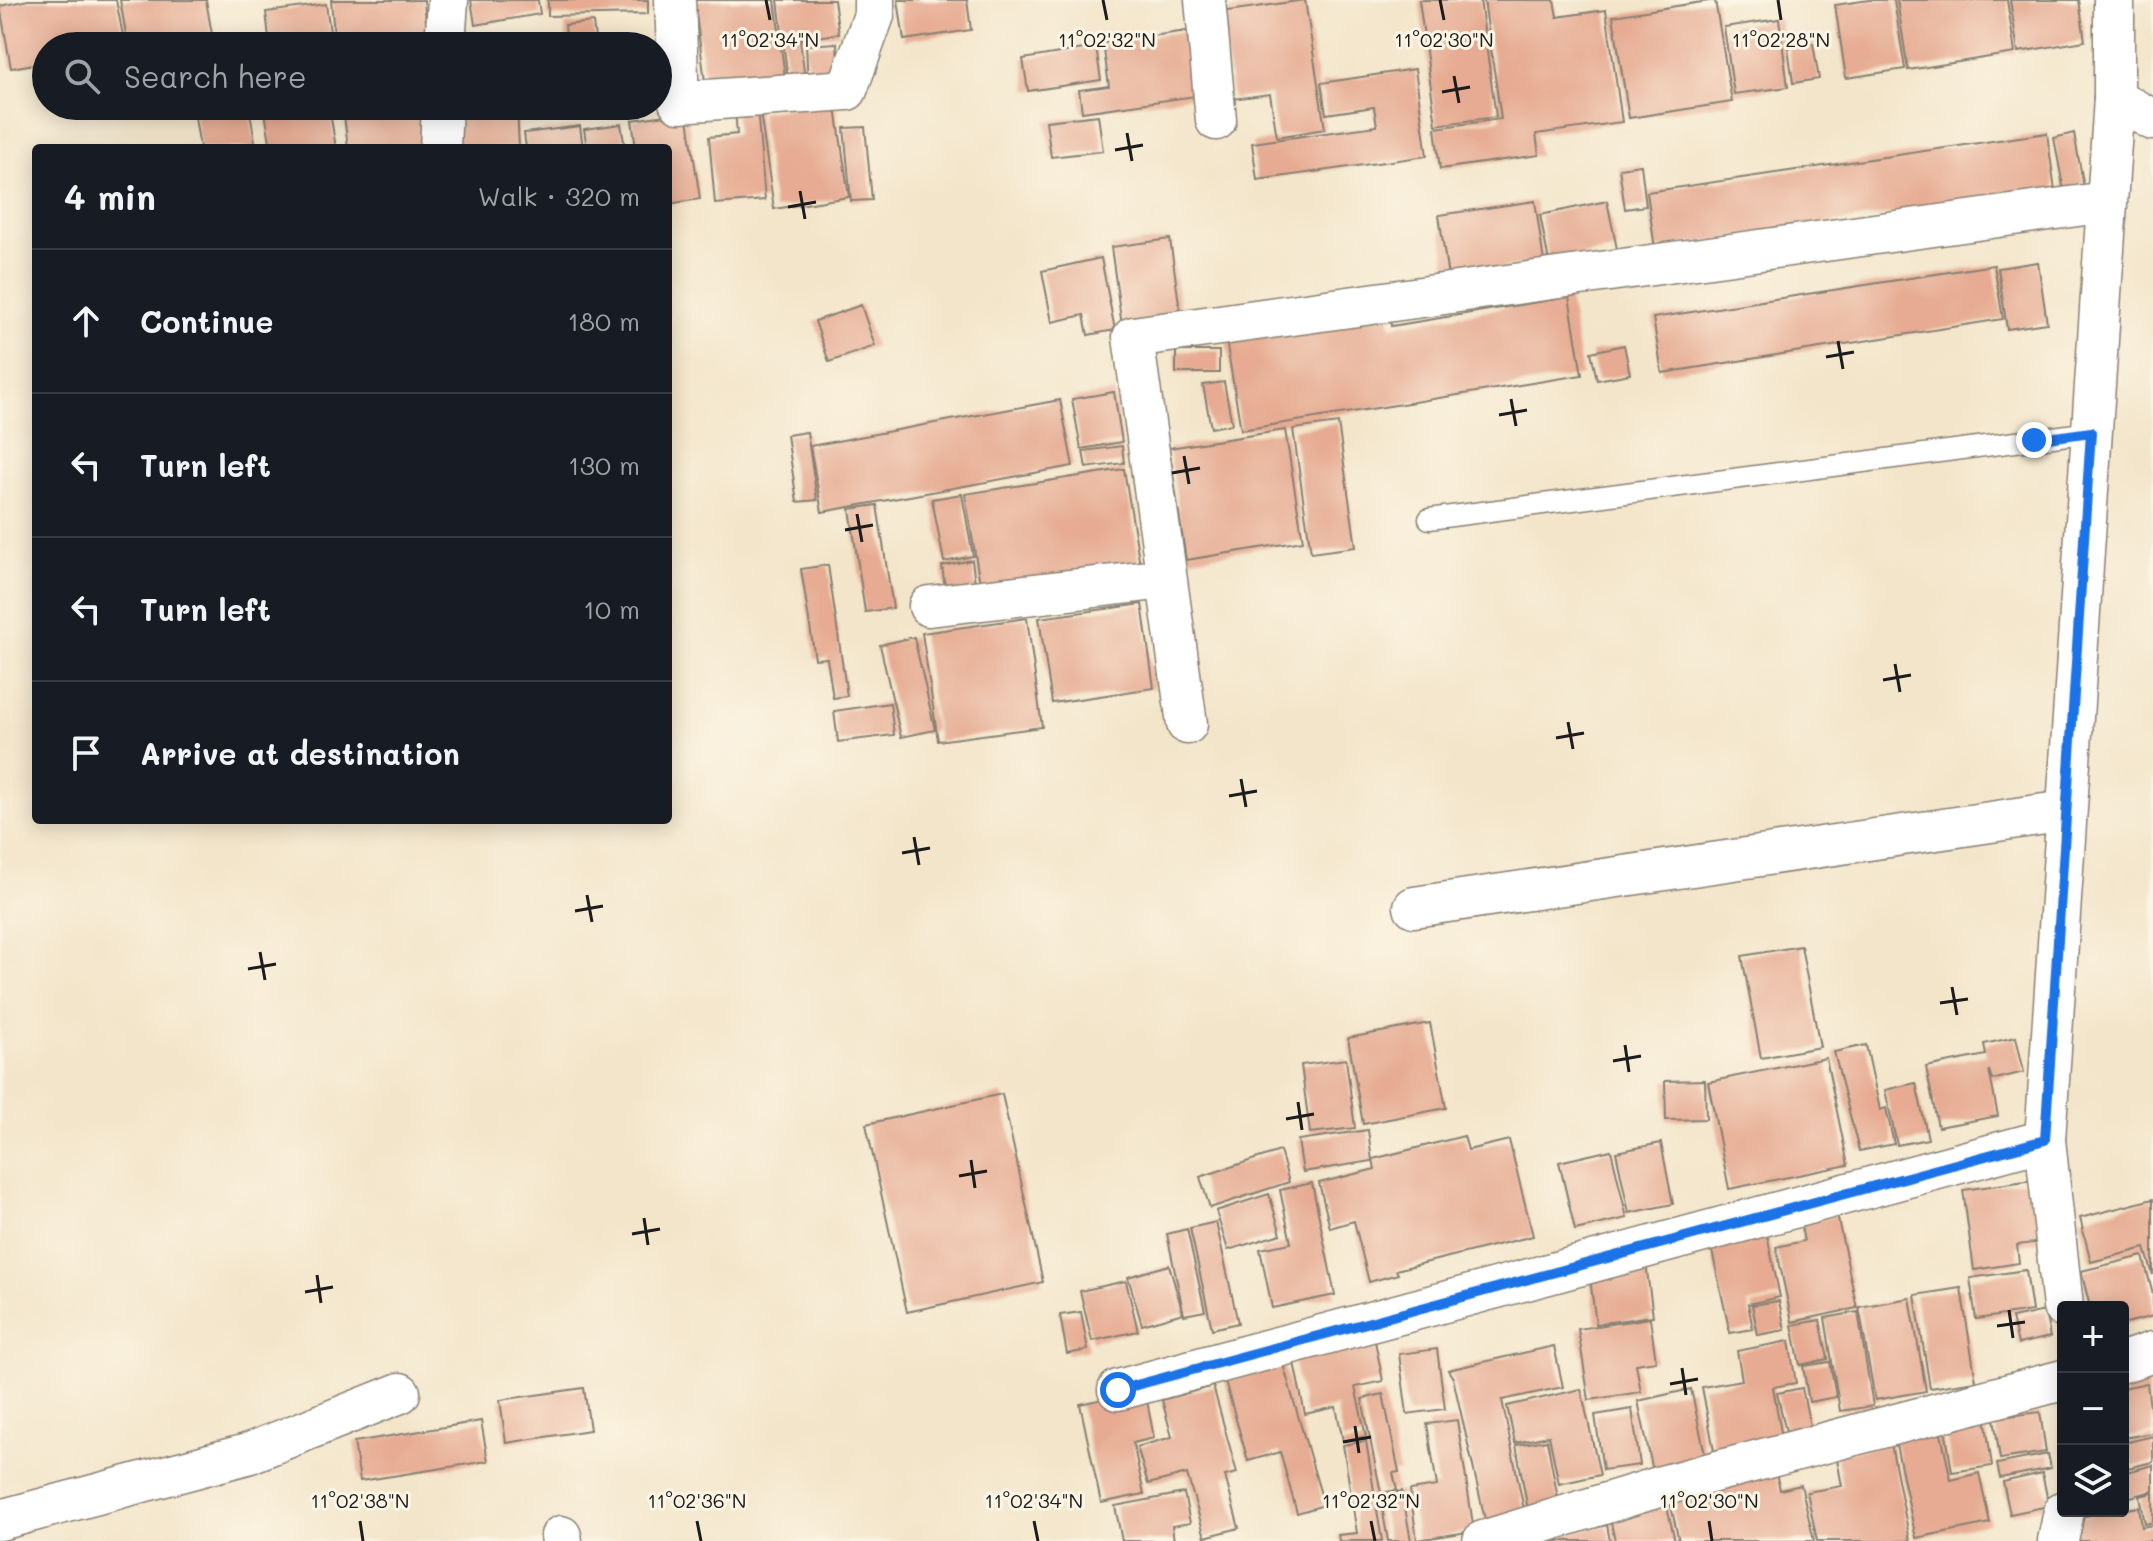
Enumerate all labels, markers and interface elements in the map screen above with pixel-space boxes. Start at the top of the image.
text: 11°02'34"N [721,26,819,52]
text: 11°02'32"N [1058,26,1156,52]
text: 11°02'30"N [1394,26,1494,52]
text: 11°02'28"N [1732,26,1830,52]
search box [32,32,672,120]
icon: search [60,54,104,98]
text: Search here [124,56,307,96]
text: 4 min [64,174,156,219]
text: Walk · 320 m [478,179,640,213]
icon: ahead [64,299,108,343]
text: Continue [140,301,273,341]
text: 180 m [568,304,640,338]
route end [2016,422,2052,458]
icon: left [64,443,108,487]
text: Turn left [140,445,271,485]
text: 130 m [568,448,640,482]
icon: left [64,587,108,631]
text: Turn left [140,589,271,629]
text: 10 m [583,592,640,626]
icon: arrive [64,731,108,775]
text: Arrive at destination [140,733,460,773]
map controls [2057,1301,2129,1517]
button: + [2057,1301,2129,1373]
route start [1100,1372,1136,1408]
button: − [2057,1373,2129,1445]
button: layers [2057,1445,2129,1517]
text: 11°02'38"N [310,1487,410,1513]
text: 11°02'36"N [647,1487,747,1513]
text: 11°02'34"N [985,1487,1083,1513]
text: 11°02'32"N [1322,1487,1420,1513]
text: 11°02'30"N [1659,1487,1759,1513]

